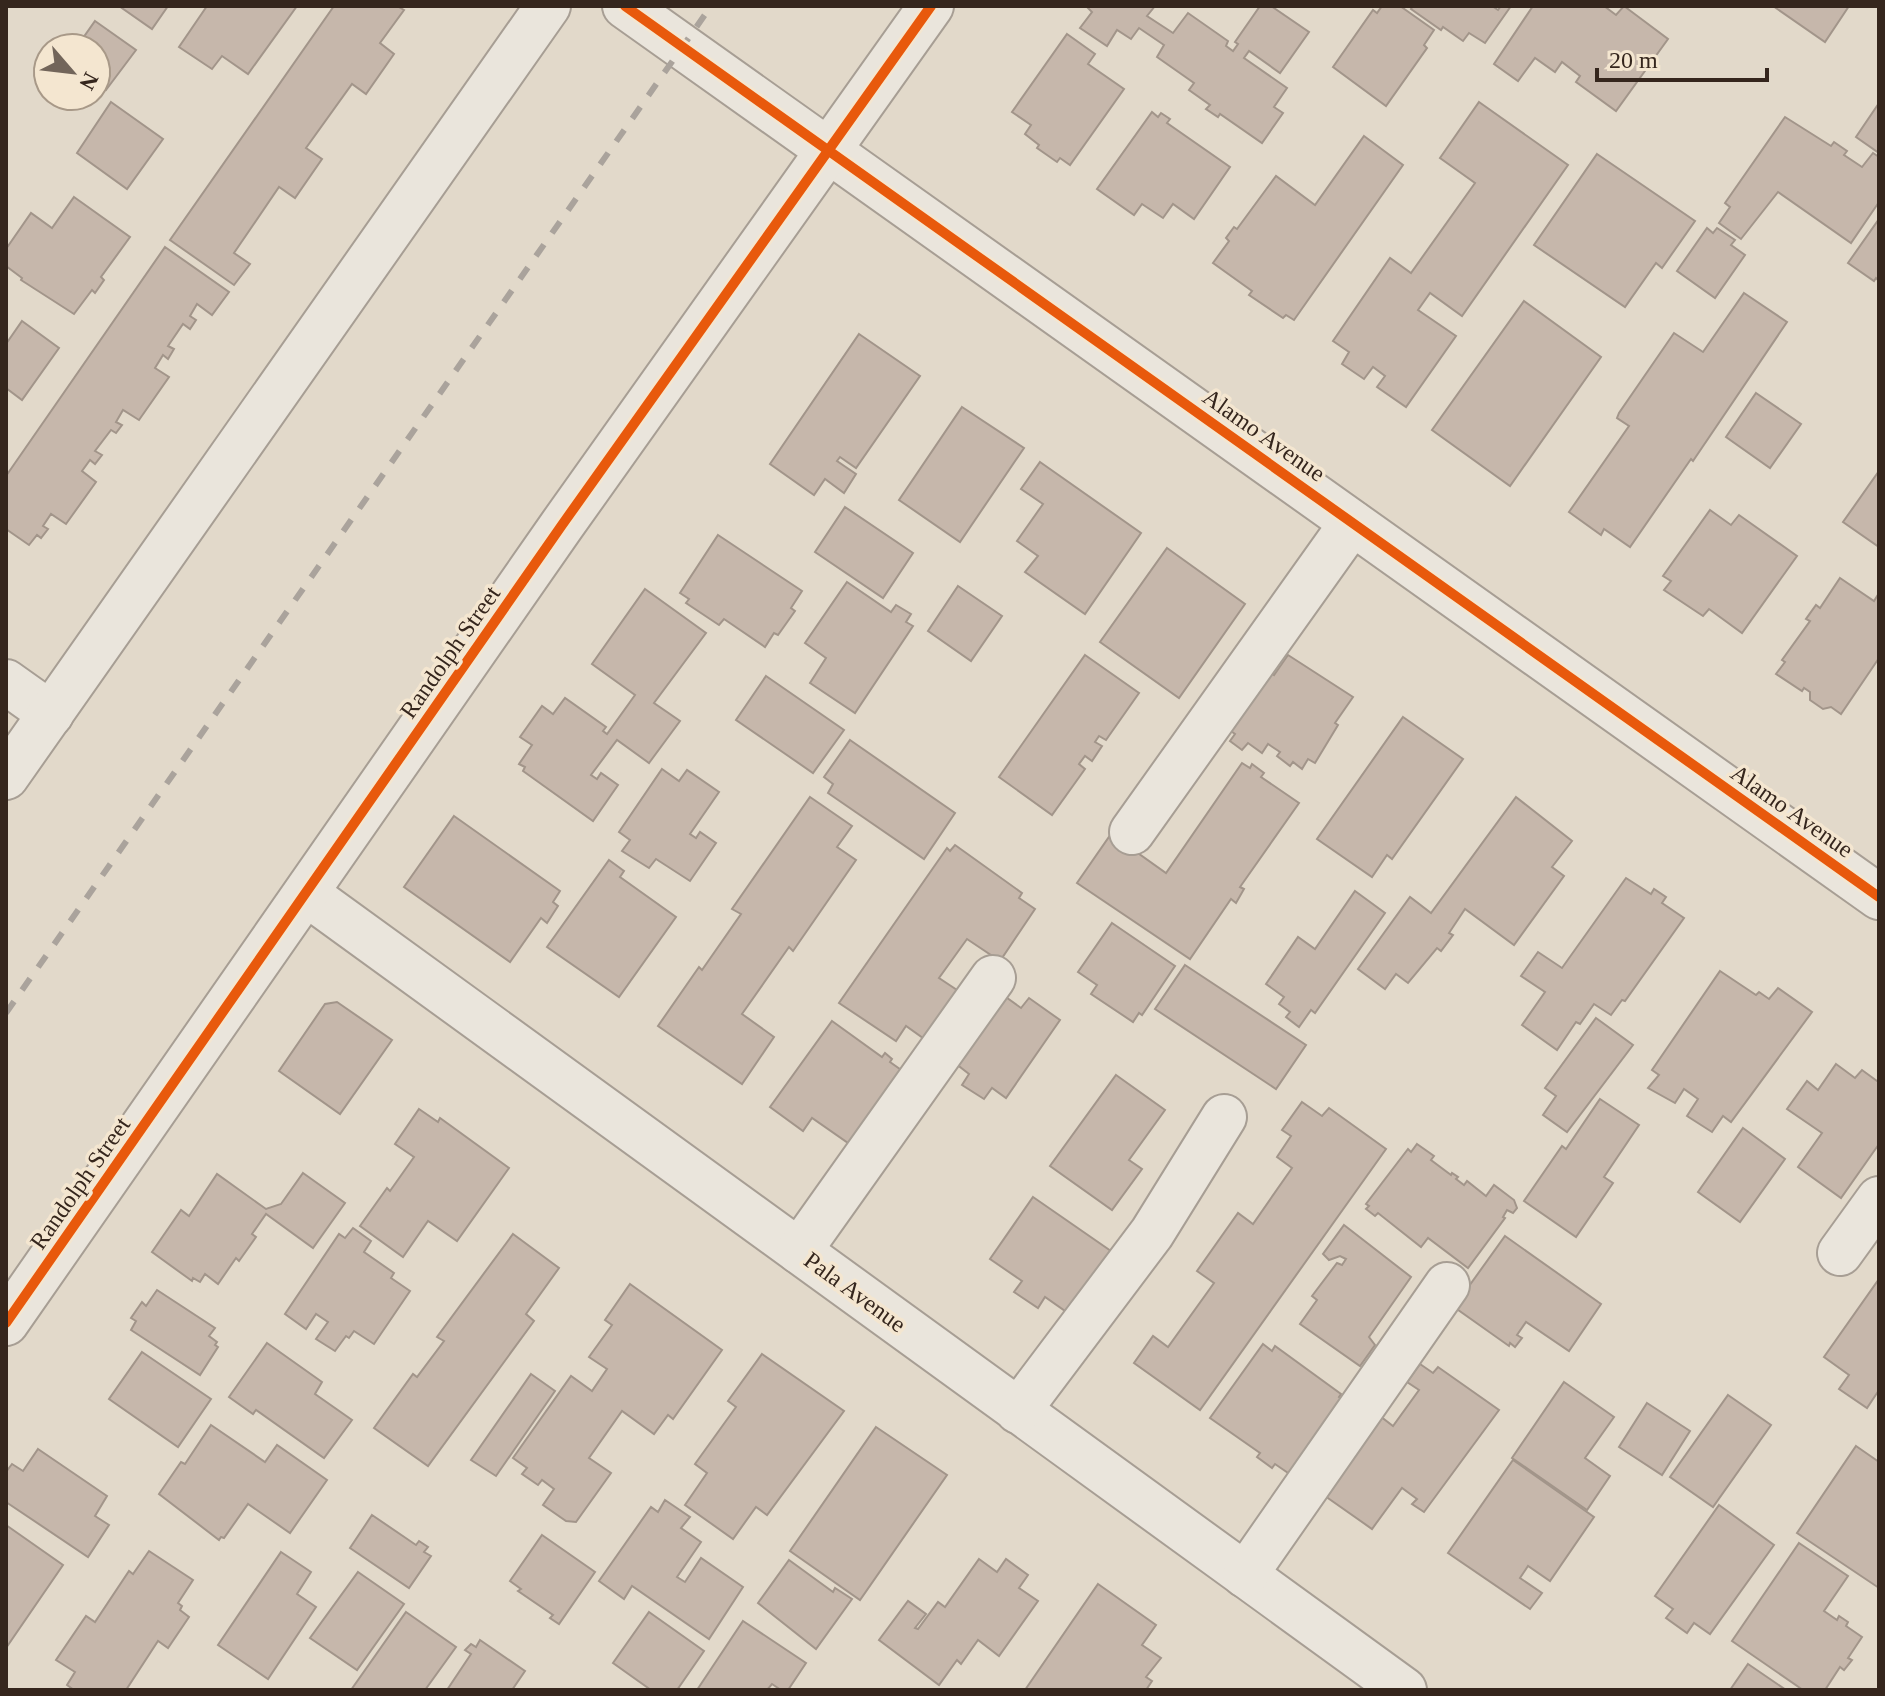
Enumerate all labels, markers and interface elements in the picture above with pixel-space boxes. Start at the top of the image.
north arrow [32,32,112,112]
scale bar [1597,32,1767,82]
text: 20 m [1609,47,1658,73]
text: N [74,68,104,94]
street label: Alamo Avenue [1198,383,1330,487]
street label: Randolph Street [395,581,505,723]
street label: Alamo Avenue [1726,759,1858,863]
street label: Randolph Street [25,1112,135,1254]
street label: Pala Avenue [799,1247,911,1337]

